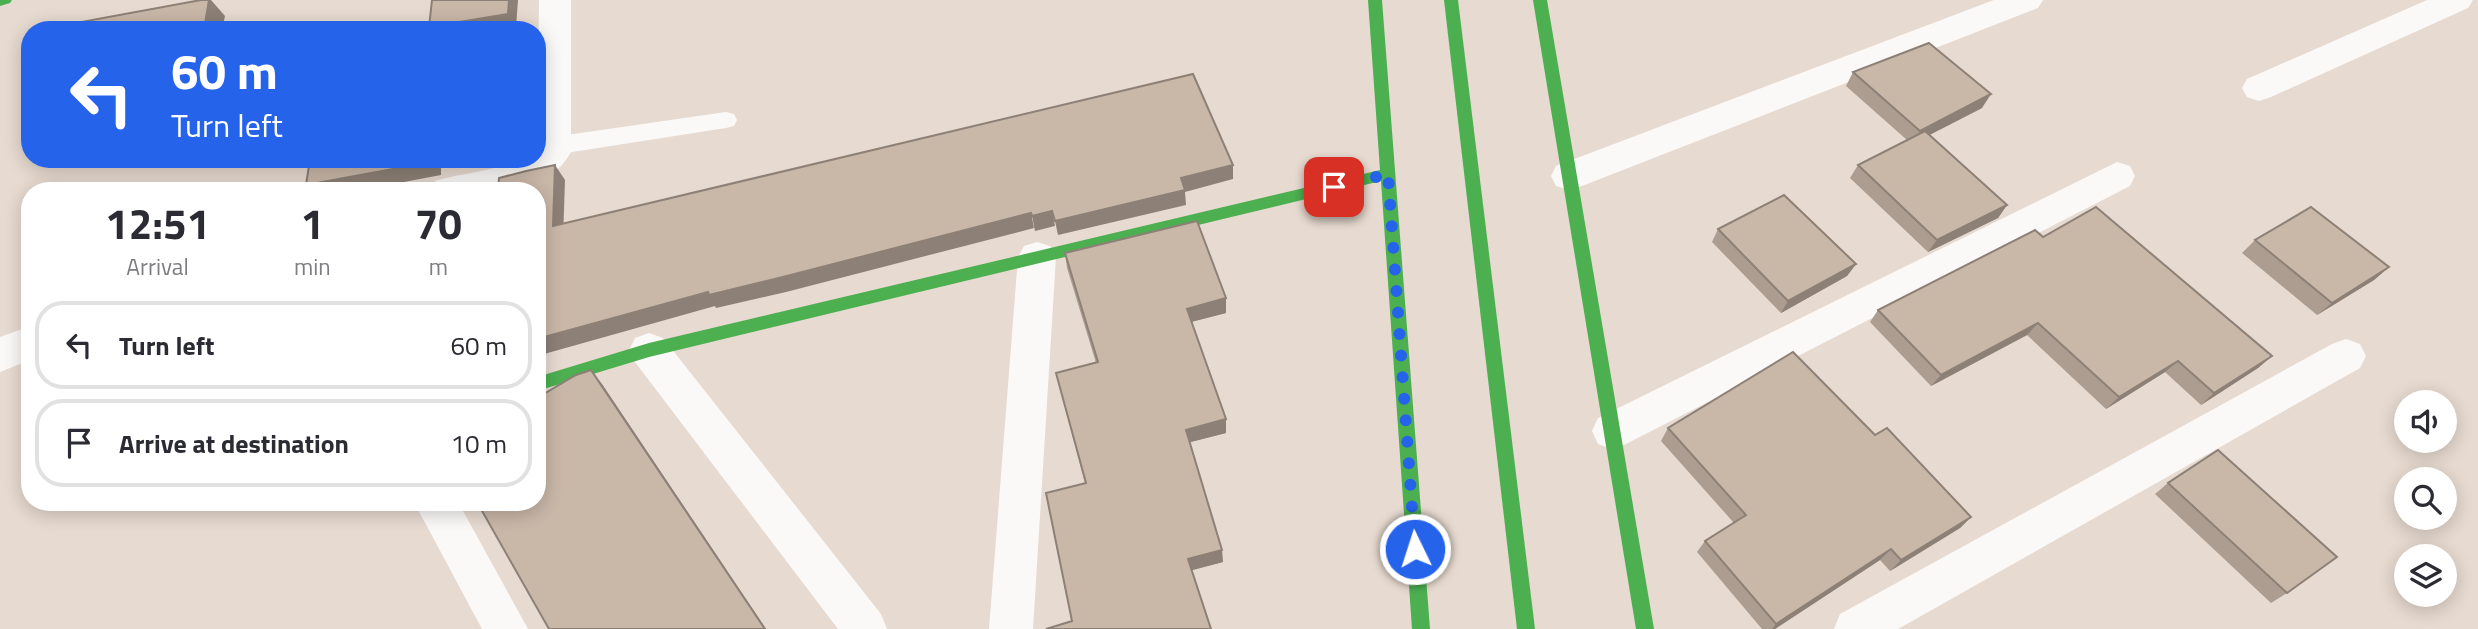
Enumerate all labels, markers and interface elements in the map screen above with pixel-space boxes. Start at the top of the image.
text: 60 m [171,33,278,108]
icon: left [56,49,147,140]
text: Turn left [171,101,283,149]
pin [1304,157,1364,217]
icon: arrive [1315,168,1353,206]
text: 12:51 [105,191,210,255]
text: 1 [301,191,324,255]
text: 70 [415,191,462,255]
text: Arrival [126,249,189,284]
text: min [294,249,331,284]
text: m [429,249,448,284]
icon: left [60,326,98,364]
text: Turn left [119,326,214,365]
text: 60 m [450,326,507,365]
map controls [2394,390,2457,607]
button: sound [2394,390,2457,453]
icon: arrive [60,424,98,462]
text: Arrive at destination [119,424,349,463]
text: 10 m [450,424,507,463]
button: search [2394,467,2457,530]
position arrow [1378,512,1452,586]
button: layers [2394,544,2457,607]

